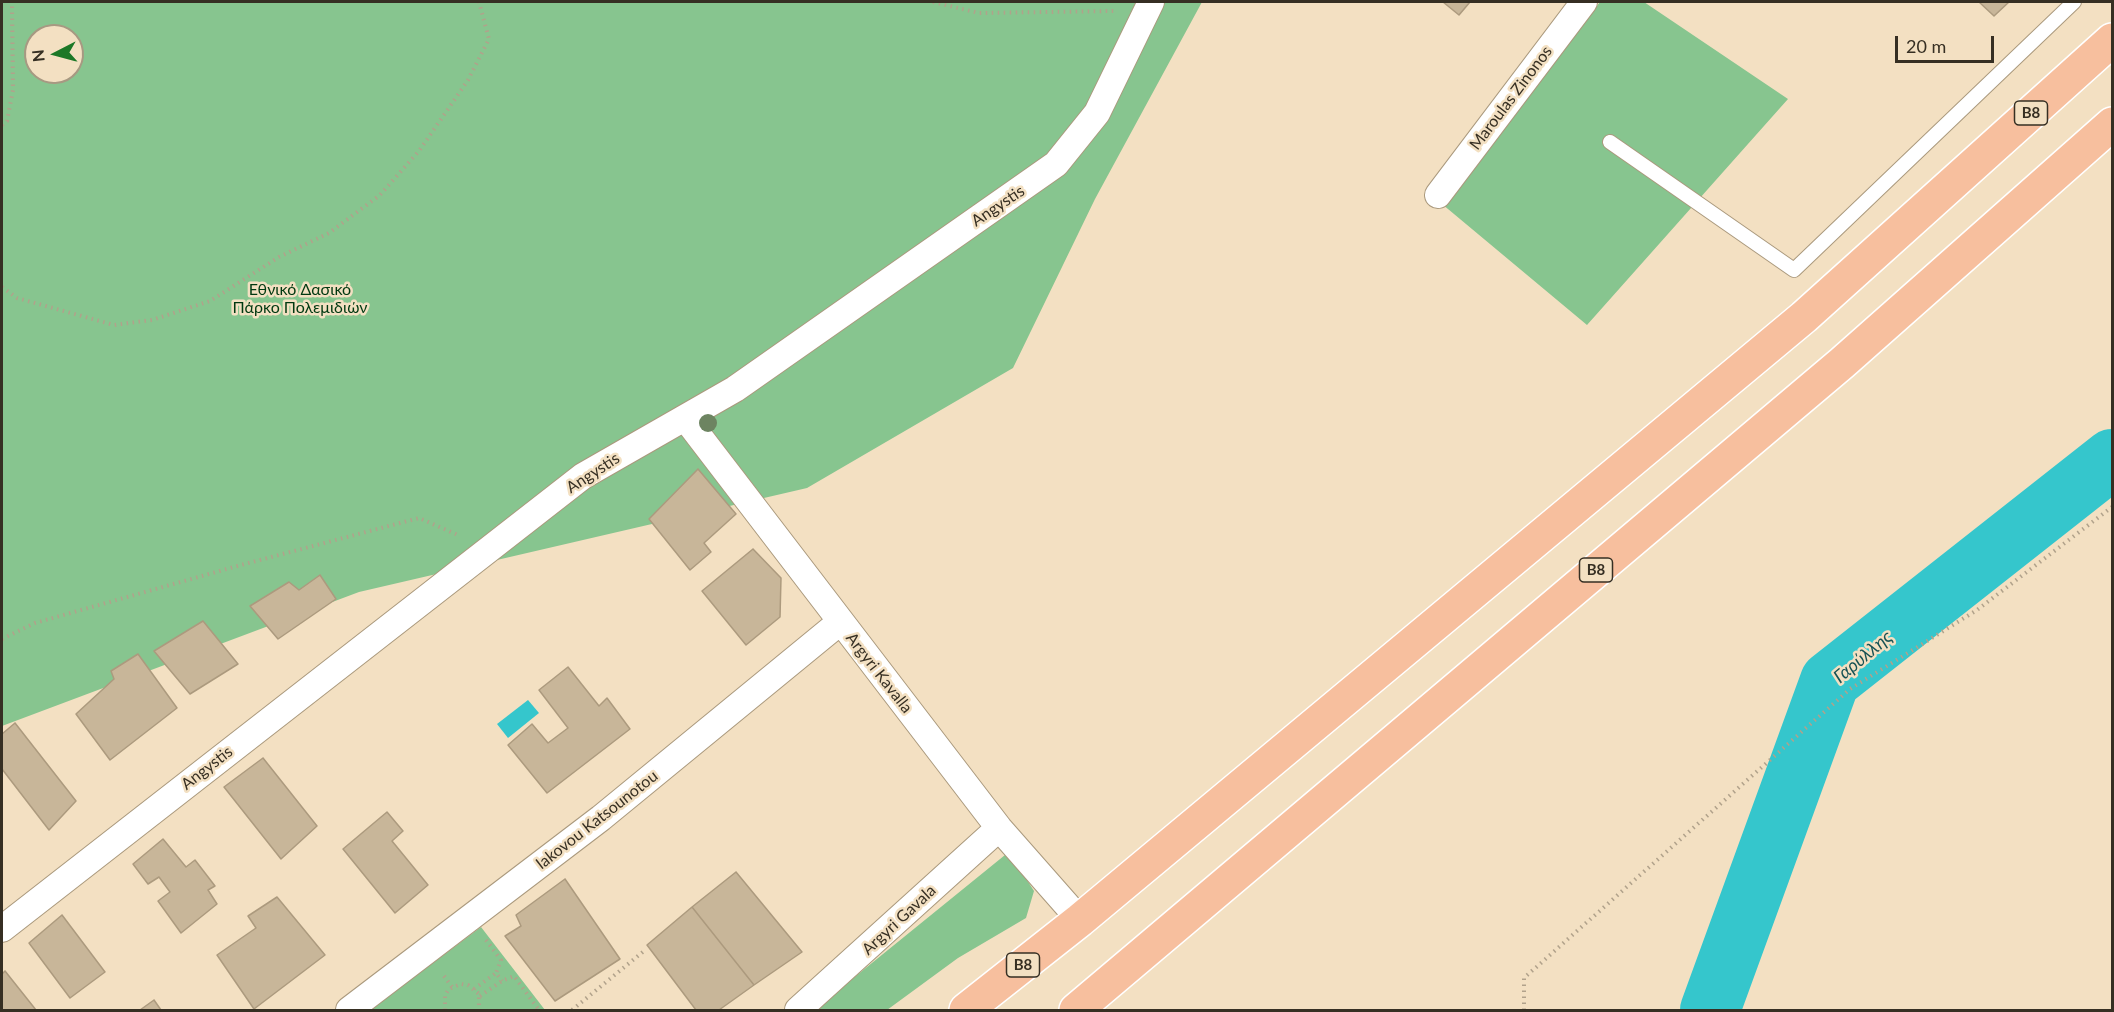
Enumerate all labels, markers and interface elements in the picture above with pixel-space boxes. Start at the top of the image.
north arrow [24,24,84,84]
scale bar [1898,24,1997,62]
text: 20 m [1906,35,1946,57]
street label: Maroulas Zinonos [1466,42,1556,154]
text: N [27,49,48,63]
road number: B8 [2014,101,2048,125]
street label: Angystis [968,181,1028,231]
park label: Εθνικό Δασικό Πάρκο Πολεμιδιών [233,280,367,318]
street label: Angystis [563,449,623,497]
road number: B8 [1580,558,1612,582]
water label: Γαρύλλης [1829,626,1897,688]
street label: Argyri Kavalla [842,629,916,717]
street label: Angystis [178,742,236,794]
street label: Iakovou Katsounotou [532,766,662,874]
street label: Argyri Gavala [858,881,940,959]
road number: B8 [1006,953,1040,977]

